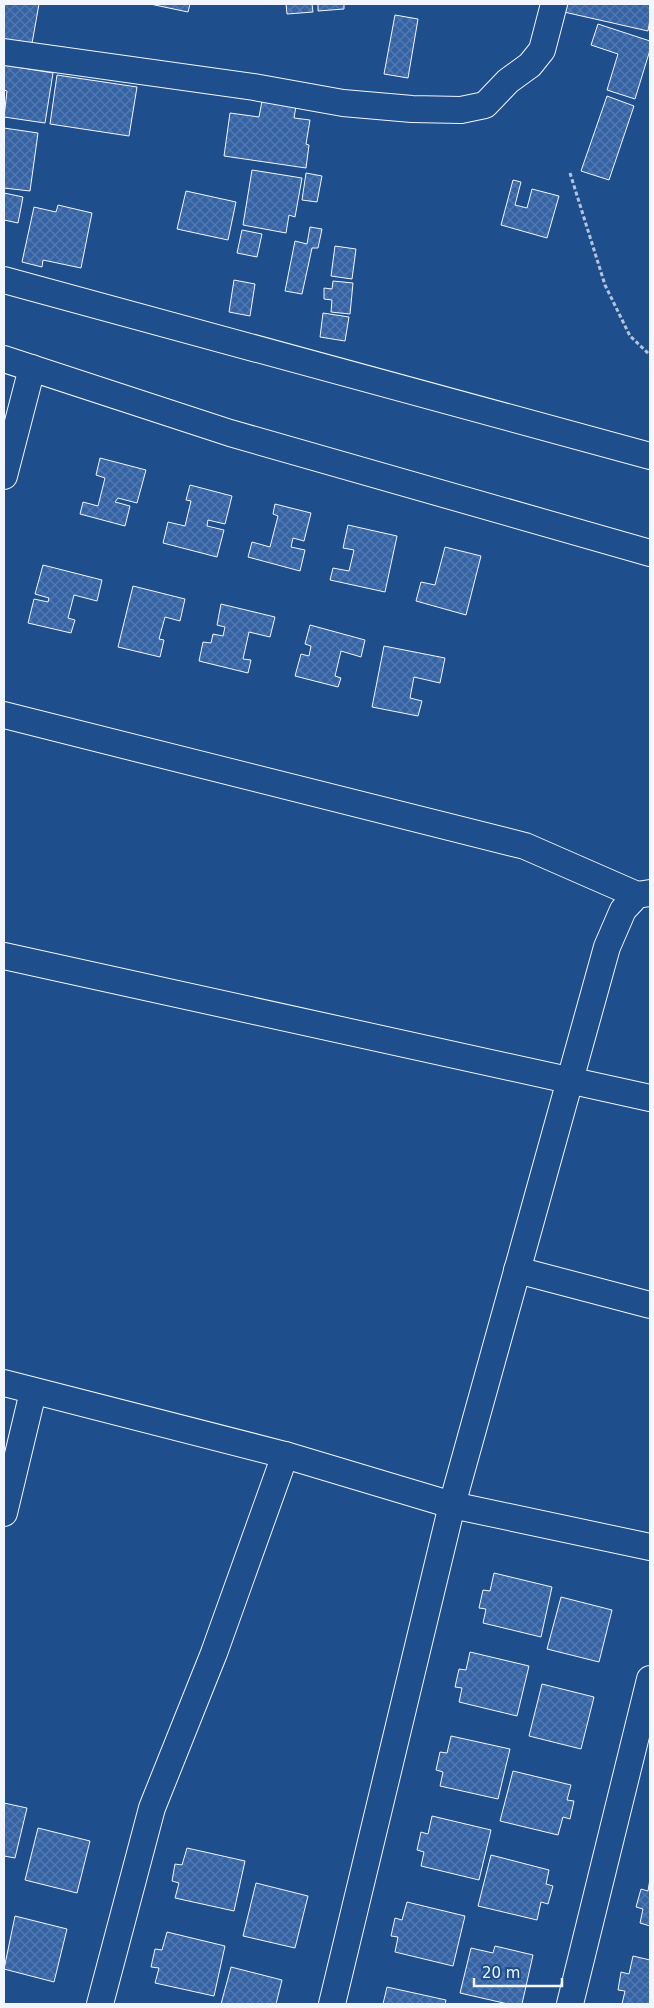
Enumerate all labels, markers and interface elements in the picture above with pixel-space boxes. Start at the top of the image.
scale bar [474,1956,562,1988]
text: 20 m [482,1964,520,1982]

